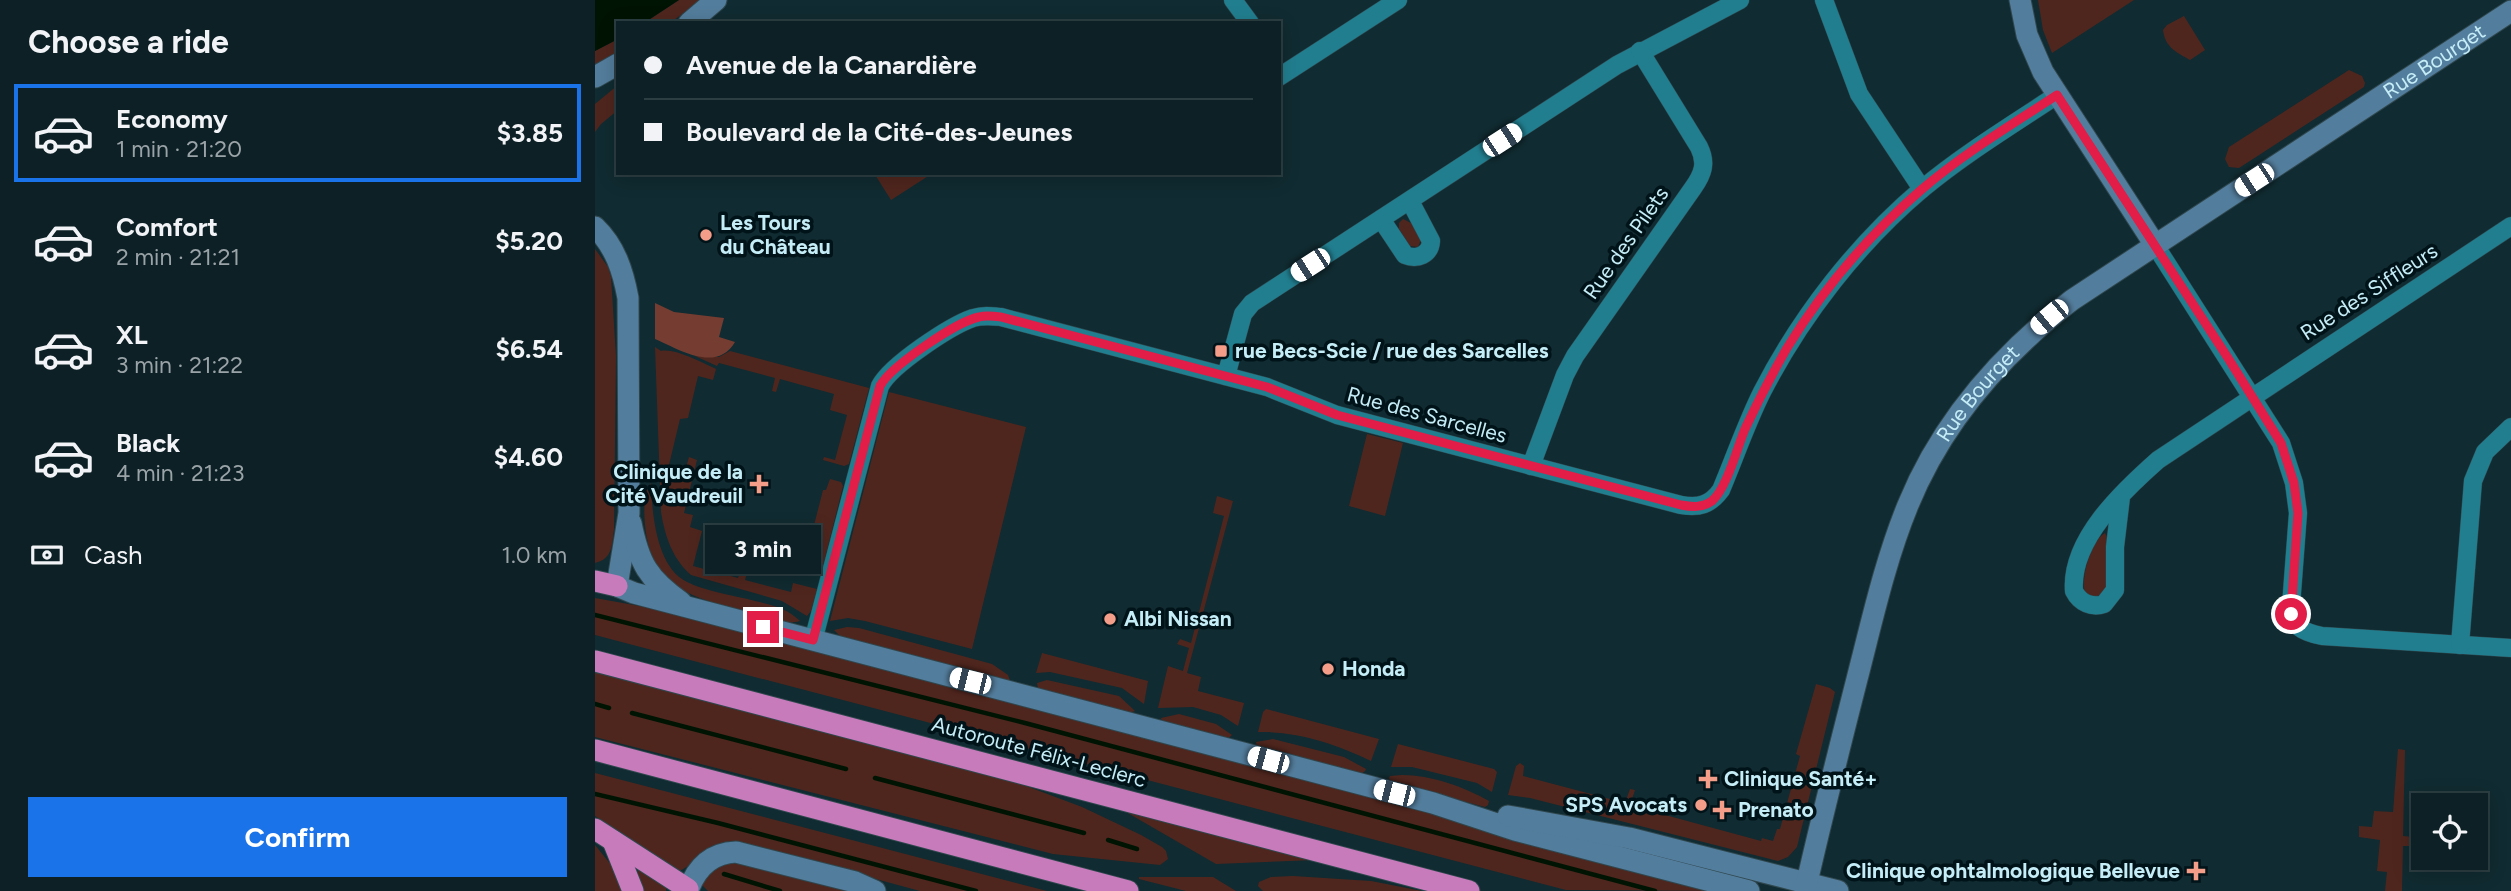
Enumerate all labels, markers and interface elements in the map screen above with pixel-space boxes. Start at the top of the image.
street label: Rue Bourget [2378,18,2490,104]
text: Choose a ride [28,23,229,61]
text: Avenue de la Canardière [686,49,977,81]
icon: car [32,102,95,165]
text: Economy [116,103,228,135]
text: Boulevard de la Cité-des-Jeunes [686,116,1072,148]
text: $3.85 [497,117,563,149]
car [1479,120,1526,160]
text: 1 min · 21:20 [116,135,242,163]
car [2231,160,2278,200]
street label: Rue des Pilets [1578,182,1673,304]
icon: car [32,210,95,273]
place label: Les Tours du Château [720,210,831,259]
text: Comfort [116,211,218,243]
text: $5.20 [495,225,563,257]
marker: Les Tours du Château [698,227,714,243]
street label: Rue des Siffleurs [2296,238,2442,345]
text: 2 min · 21:21 [116,243,240,271]
car [1287,245,1334,285]
car [2027,295,2072,339]
icon: car [32,318,95,381]
text: XL [116,319,148,351]
text: $6.54 [496,333,563,365]
place label: rue Becs-Scie / rue des Sarcelles [1235,338,1549,363]
street label: Rue Bourget [1931,340,2024,446]
marker: rue Becs-Scie / rue des Sarcelles [1213,343,1229,359]
text: 3 min · 21:22 [116,351,243,379]
street label: Rue des Sarcelles [1345,381,1510,448]
icon: car [32,426,95,489]
text: Black [116,427,180,459]
text: $4.60 [494,441,563,473]
text: 4 min · 21:23 [116,459,244,487]
place label: Clinique de la Cité Vaudreuil [605,459,743,508]
marker: Clinique de la Cité Vaudreuil [749,474,769,494]
callout: 3 min [705,526,821,574]
text: 3 min [734,535,792,563]
icon: cash [28,536,66,574]
text: Cash [84,539,143,571]
text: 1.0 km [502,541,567,569]
route start [2275,598,2307,630]
place label: Albi Nissan [1124,606,1232,631]
route end [747,611,779,643]
marker: Albi Nissan [1102,611,1118,627]
place label: Honda [1342,656,1406,681]
marker: Honda [1320,661,1336,677]
car [948,666,993,696]
street label: Autoroute Félix-Leclerc [929,711,1149,792]
car [1245,744,1292,776]
place label: Clinique Santé+ [1724,766,1877,791]
marker: Clinique Santé+ [1698,769,1718,789]
car [1372,778,1417,808]
place label: SPS Avocats [1565,792,1687,817]
map controls [2411,793,2488,870]
button: locate [2411,793,2488,870]
button: Confirm [28,797,567,877]
marker: SPS Avocats [1693,797,1709,813]
place label: Prenato [1738,797,1814,822]
marker: Prenato [1712,800,1732,820]
place label: Clinique ophtalmologique Bellevue [1846,858,2180,883]
marker: Clinique ophtalmologique Bellevue [2186,861,2206,881]

